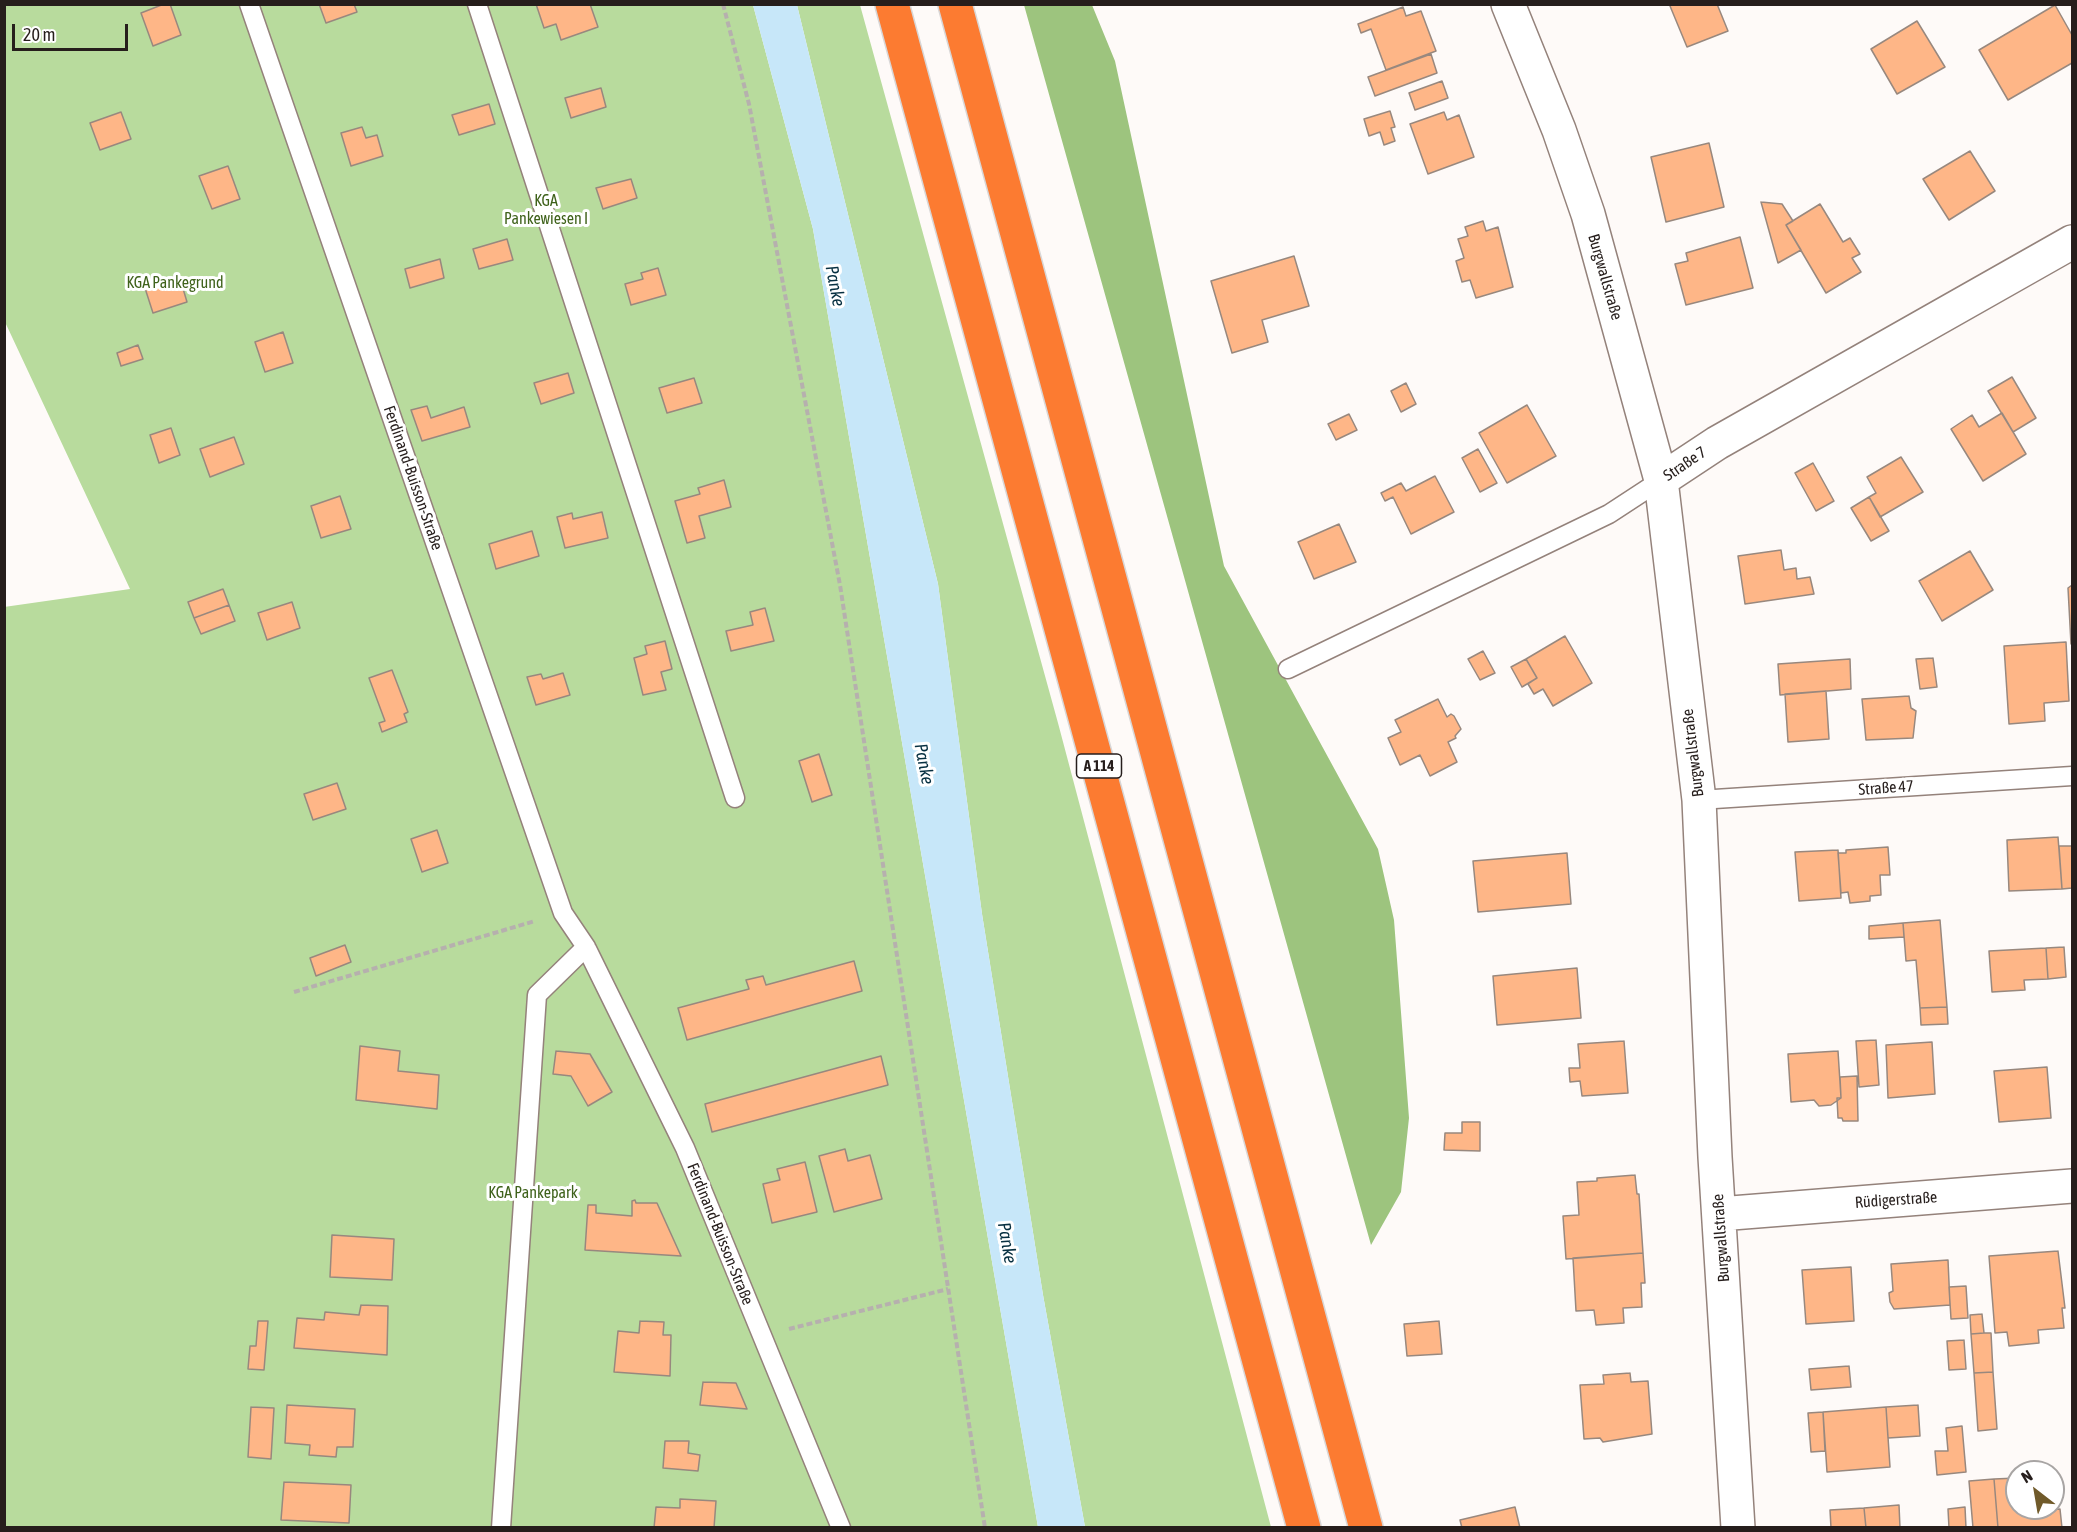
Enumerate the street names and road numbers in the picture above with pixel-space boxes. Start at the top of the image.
street label: Burgwallstraße [1584,232,1626,322]
street label: Ferdinand-Buisson-Straße [379,403,447,553]
street label: Straße 7 [1660,443,1710,485]
street label: Burgwallstraße [1678,708,1708,798]
road number: A 114 [1076,754,1122,778]
street label: Straße 47 [1858,776,1914,800]
street label: Ferdinand-Buisson-Straße [683,1160,757,1308]
street label: Rüdigerstraße [1854,1188,1938,1212]
street label: Burgwallstraße [1708,1193,1734,1283]

